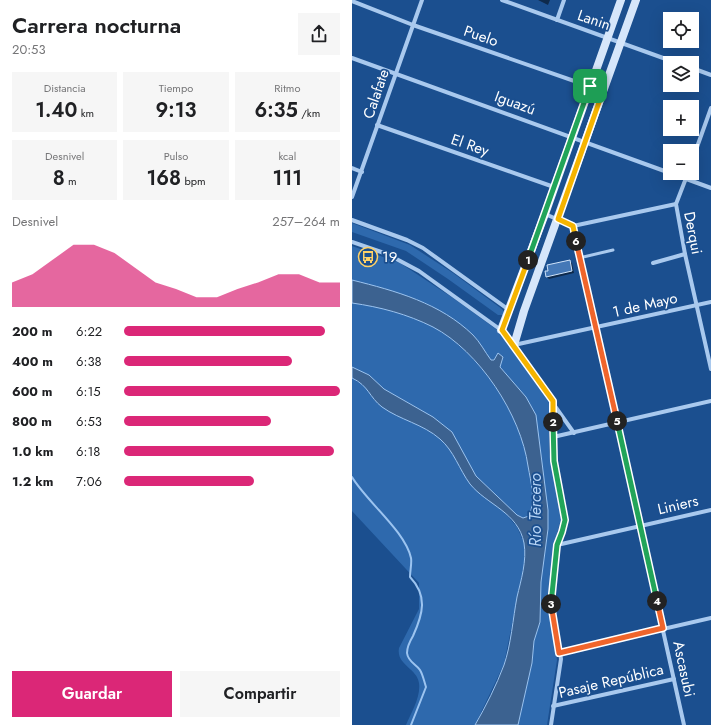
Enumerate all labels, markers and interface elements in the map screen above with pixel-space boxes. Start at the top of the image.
street label: Lanin [575,4,613,36]
text: Carrera nocturna [12,9,181,41]
map controls [663,12,699,180]
button: locate [663,12,699,48]
button: share [298,13,340,55]
street label: Puelo [461,20,501,52]
text: 20:53 [12,40,46,59]
button: layers [663,56,699,92]
street label: Calafate [357,66,395,122]
pin [573,69,607,103]
icon: arrive [579,75,601,97]
text: Distancia [44,80,86,96]
text: Tiempo [159,80,193,96]
text: Ritmo [274,80,300,96]
street label: Iguazú [491,85,539,121]
text: 1.40 [35,96,77,125]
text: 9:13 [156,96,196,125]
text: 6:35 [254,96,298,125]
button: + [663,100,699,136]
text: km [77,105,94,121]
text: /km [298,105,320,121]
street label: El Rey [448,128,492,162]
button: − [663,144,699,180]
text: Desnivel [45,148,84,164]
text: Pulso [164,148,188,164]
text: kcal [278,148,296,164]
text: 8 [53,164,65,193]
text: 168 [146,164,181,193]
text: 111 [273,164,302,193]
text: m [65,173,77,189]
text: bpm [181,173,206,189]
street label: Derqui [678,210,708,256]
text: Desnivel [12,212,58,231]
text: 257–264 m [272,212,340,231]
pin: 6 [566,231,586,251]
text: 6 [572,233,580,249]
bus stop icon: 19 [357,246,379,268]
place label: 19 [382,246,397,268]
pin: 1 [518,250,538,270]
text: 1 [525,252,531,268]
street label: 1 de Mayo [610,287,680,323]
text: 200 m [12,322,52,341]
text: 6:22 [76,322,102,341]
text: 400 m [12,352,53,371]
text: 6:38 [76,352,102,371]
text: 600 m [12,382,52,401]
text: 6:15 [76,382,101,401]
pin: 5 [607,411,627,431]
text: 800 m [12,412,52,431]
text: 6:53 [76,412,102,431]
pin: 2 [543,412,563,432]
text: 5 [613,413,621,429]
text: 2 [549,414,557,430]
text: 1.0 km [12,442,53,461]
text: 6:18 [76,442,100,461]
text: 1.2 km [12,472,53,491]
text: 7:06 [76,472,102,491]
water label: Río Tercero [524,473,547,547]
street label: Liniers [655,490,701,520]
pin: 4 [647,591,667,611]
text: 4 [653,593,661,609]
pin: 3 [541,594,561,614]
text: 3 [548,596,554,612]
street label: Ascasubi [667,639,701,699]
street label: Pasaje República [556,658,666,704]
button: Guardar [12,671,172,717]
button: Compartir [180,671,340,717]

